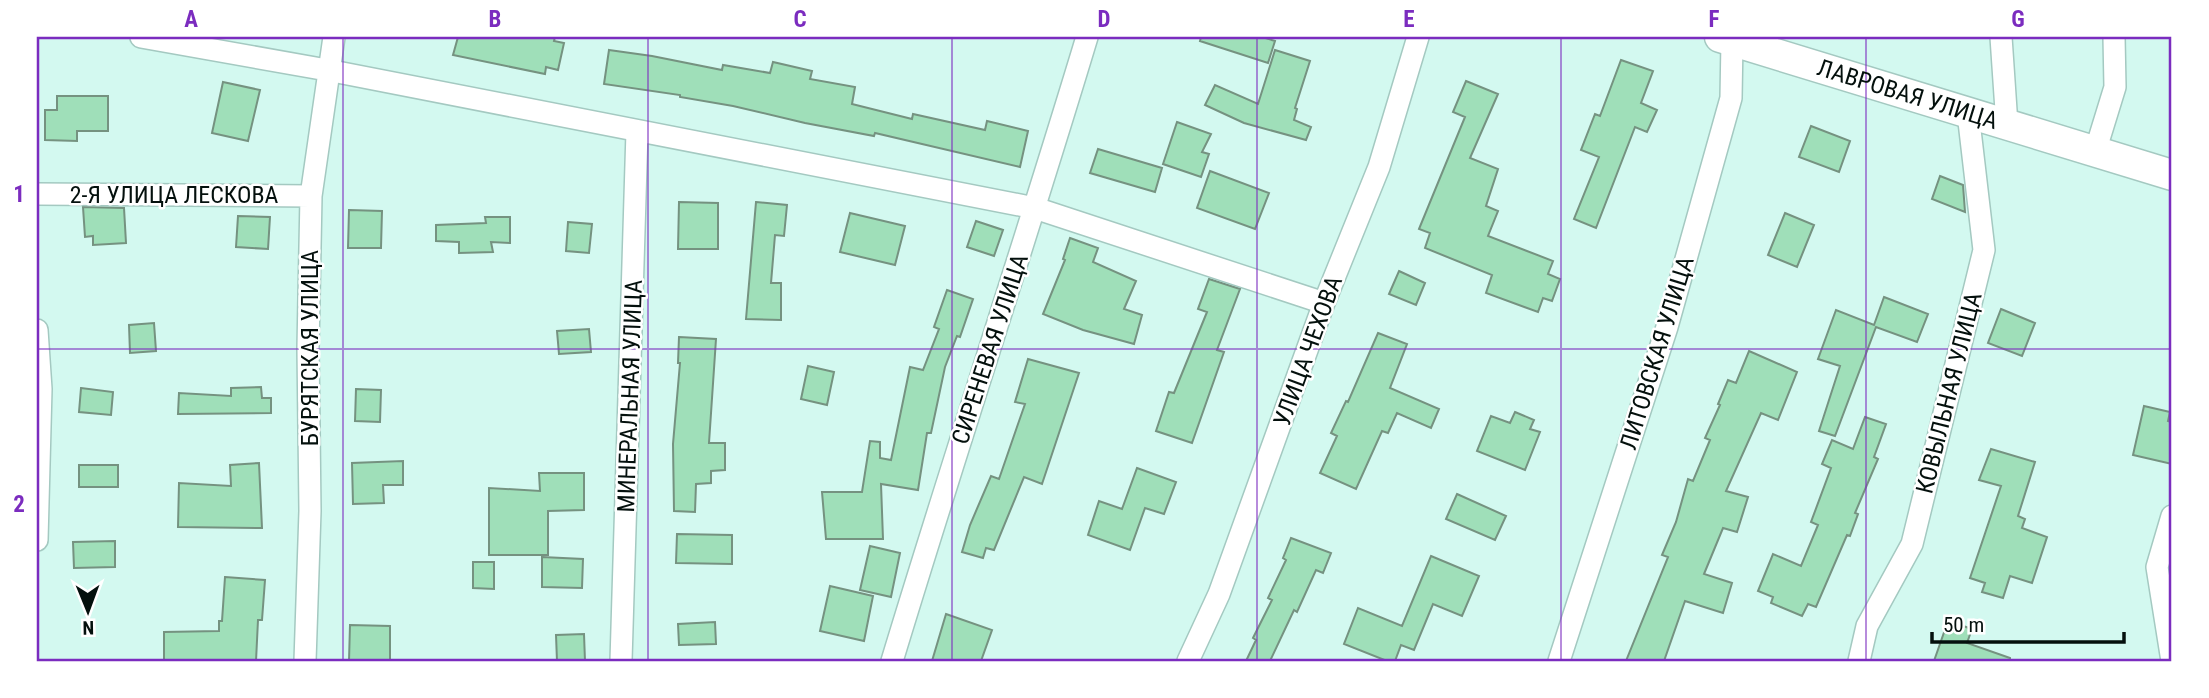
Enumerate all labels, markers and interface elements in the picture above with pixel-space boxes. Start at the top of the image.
text: A [184,6,198,33]
text: B [489,6,501,33]
text: C [793,6,807,33]
text: D [1098,6,1111,33]
text: E [1403,6,1415,33]
text: F [1709,6,1720,33]
text: G [2011,6,2025,33]
street label: ЛАВРОВАЯ УЛИЦА [1814,54,2001,135]
text: 1 [13,181,25,208]
street label: 2-Я УЛИЦА ЛЕСКОВА [70,181,278,209]
street label: БУРЯТСКАЯ УЛИЦА [296,250,324,446]
street label: СИРЕНЕВАЯ УЛИЦА [946,250,1034,448]
street label: ЛИТОВСКАЯ УЛИЦА [1614,253,1700,453]
street label: УЛИЦА ЧЕХОВА [1268,272,1348,430]
street label: МИНЕРАЛЬНАЯ УЛИЦА [612,279,648,513]
street label: КОВЫЛЬНАЯ УЛИЦА [1910,289,1988,497]
text: 2 [13,491,25,518]
north arrow [52,576,122,646]
scale bar [1932,600,2125,644]
text: 50 m [1943,613,1984,637]
text: N [82,616,94,639]

